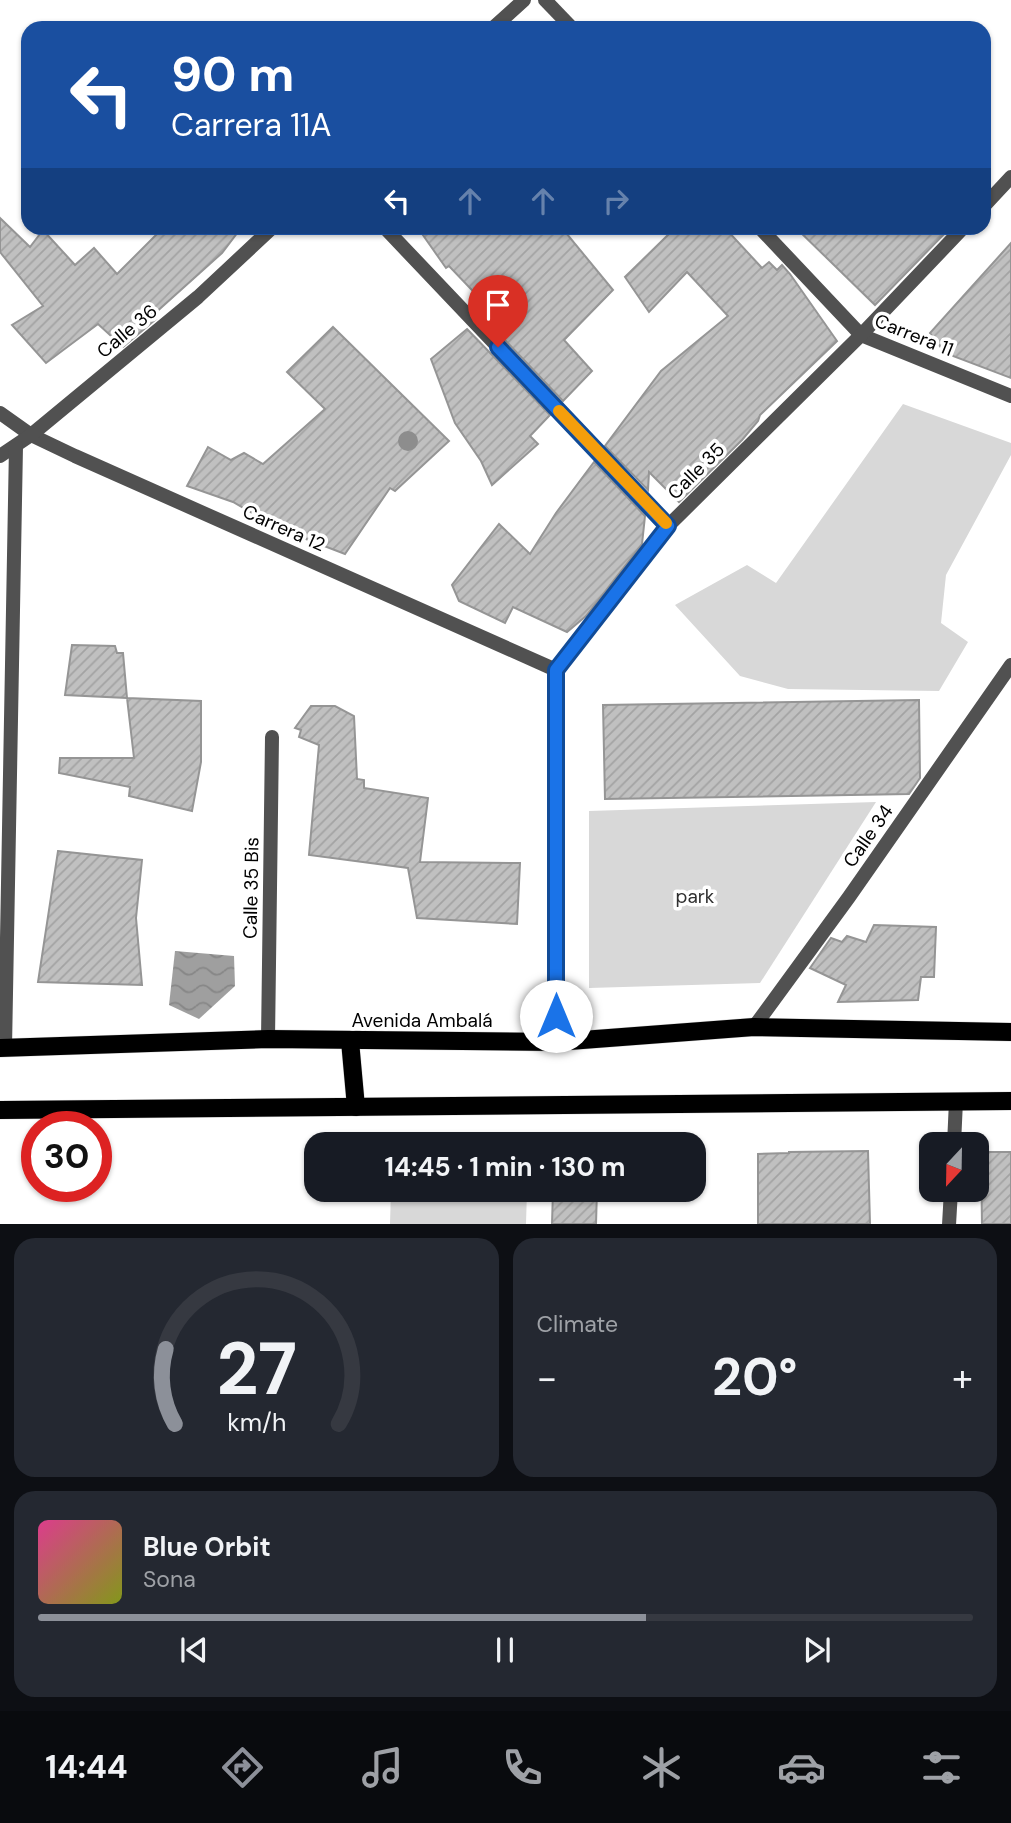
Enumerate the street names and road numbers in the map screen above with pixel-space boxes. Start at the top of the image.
street label: Calle 36 [92,298,162,364]
street label: Carrera 11 [871,308,957,362]
street label: Calle 35 [662,437,730,505]
street label: Carrera 12 [239,499,329,557]
street label: Calle 34 [837,800,899,872]
street label: Calle 35 Bis [238,837,264,939]
street label: Avenida Ambalá [351,1008,493,1033]

